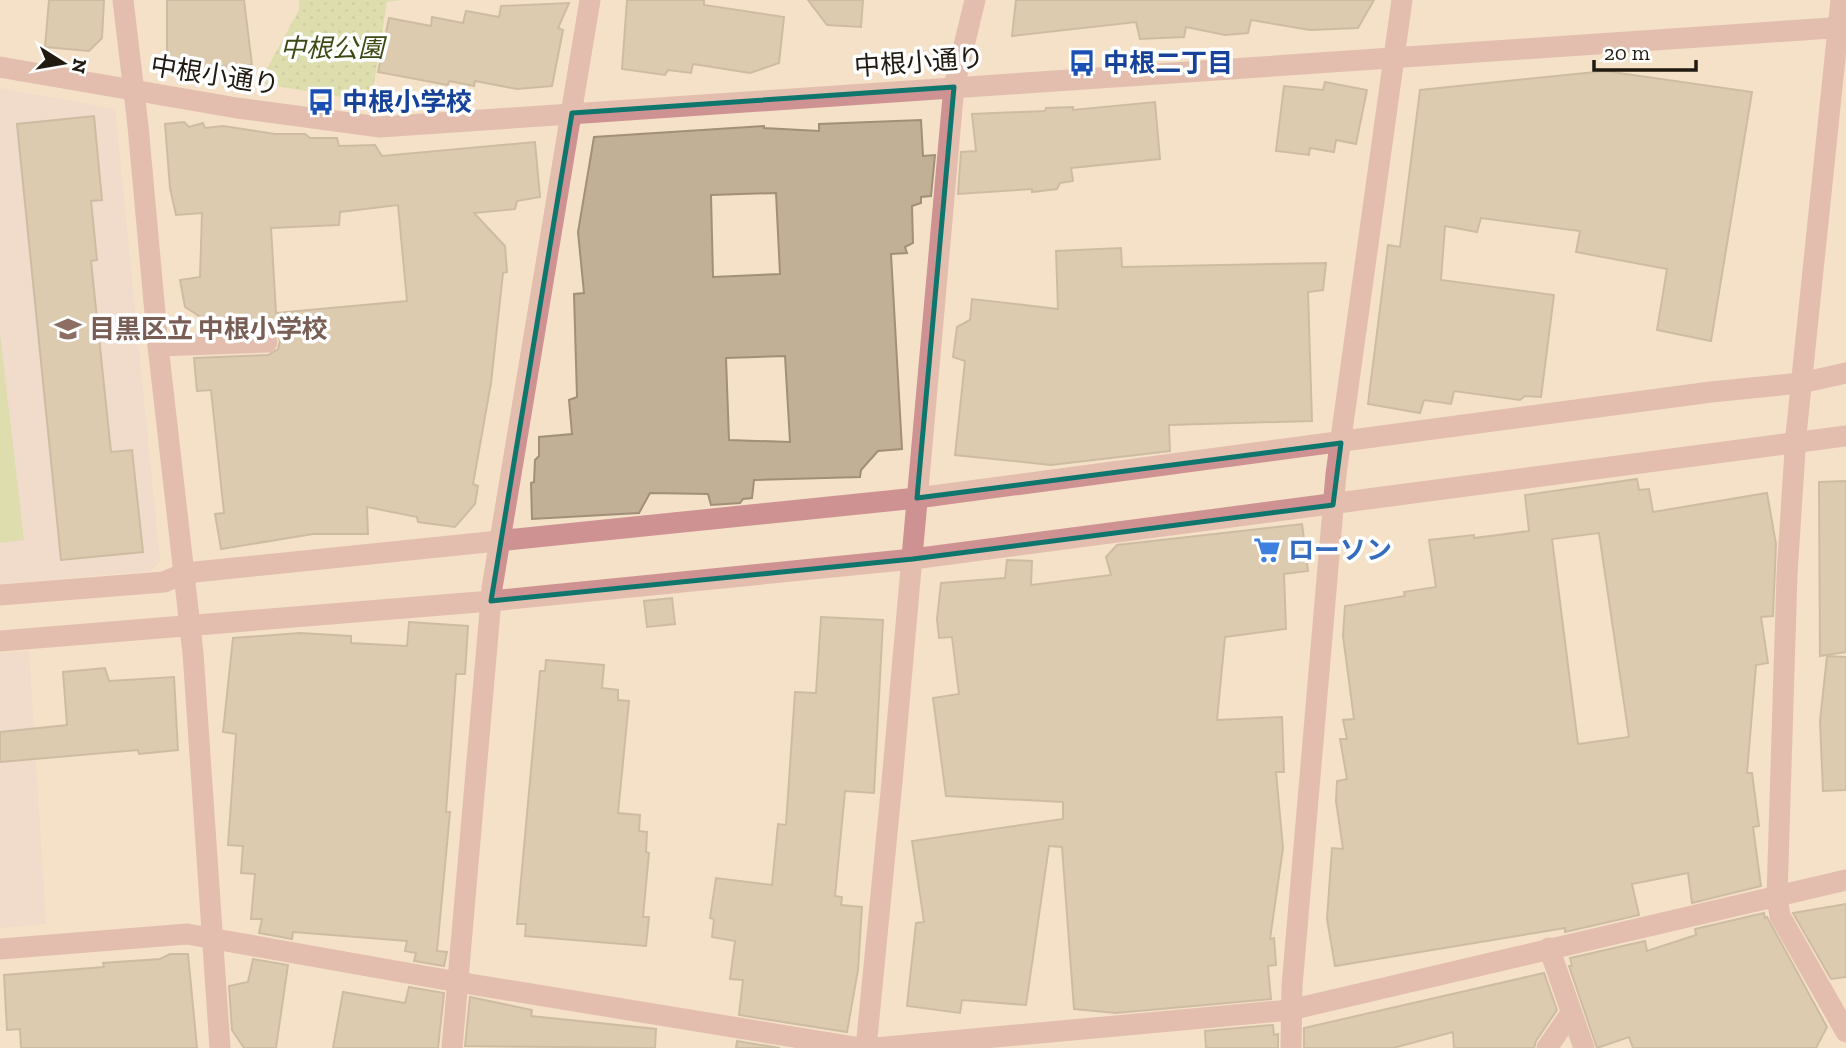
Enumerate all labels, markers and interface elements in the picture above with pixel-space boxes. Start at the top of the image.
north arrow [28,28,98,98]
scale bar [1594,28,1696,72]
park label: 中根公園 [280,32,388,64]
text: 20 m [1604,40,1650,65]
street label: 中根小通り [853,42,985,82]
place label: 中根二丁目 [1103,47,1233,79]
bus stop icon: 中根二丁目 [1067,48,1097,78]
street label: 中根小通り [148,49,282,101]
text: N [67,57,92,75]
place label: 中根小学校 [342,86,472,118]
bus stop icon: 中根小学校 [306,87,336,117]
place label: 目黒区立 中根小学校 [89,313,328,345]
school or university icon: 目黒区立 中根小学校 [53,314,83,344]
place label: ローソン [1288,534,1392,566]
supermarket icon: ローソン [1252,535,1282,565]

